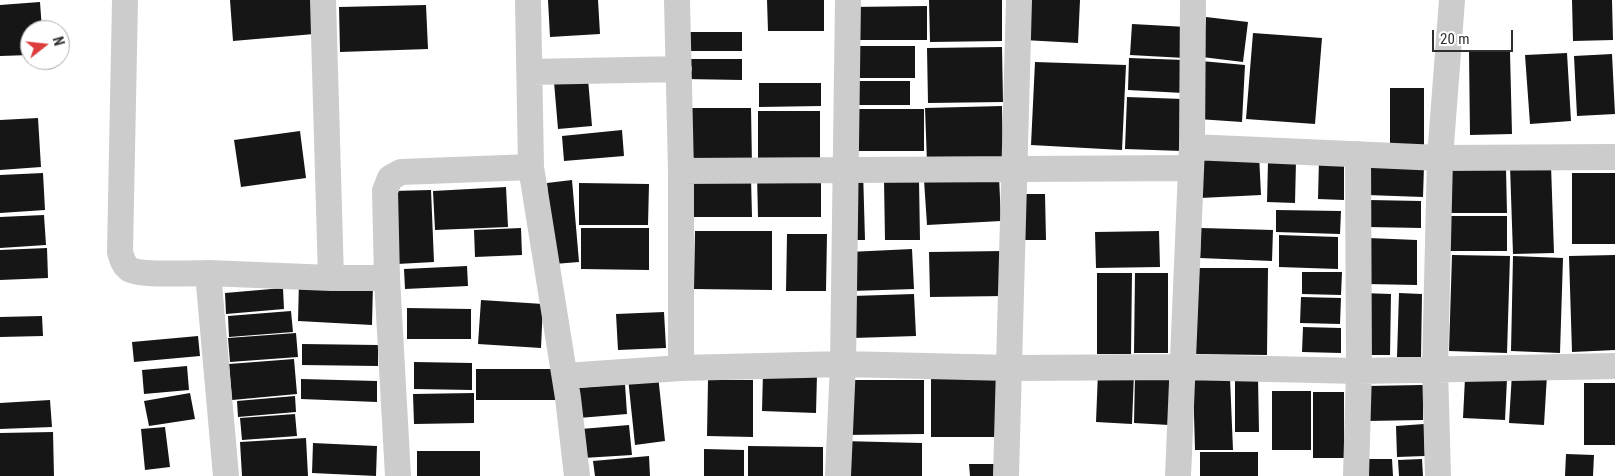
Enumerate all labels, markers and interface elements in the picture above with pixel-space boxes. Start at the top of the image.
north arrow [20,20,70,70]
scale bar [1435,20,1516,52]
text: 20 m [1440,30,1470,48]
text: N [50,35,67,47]

